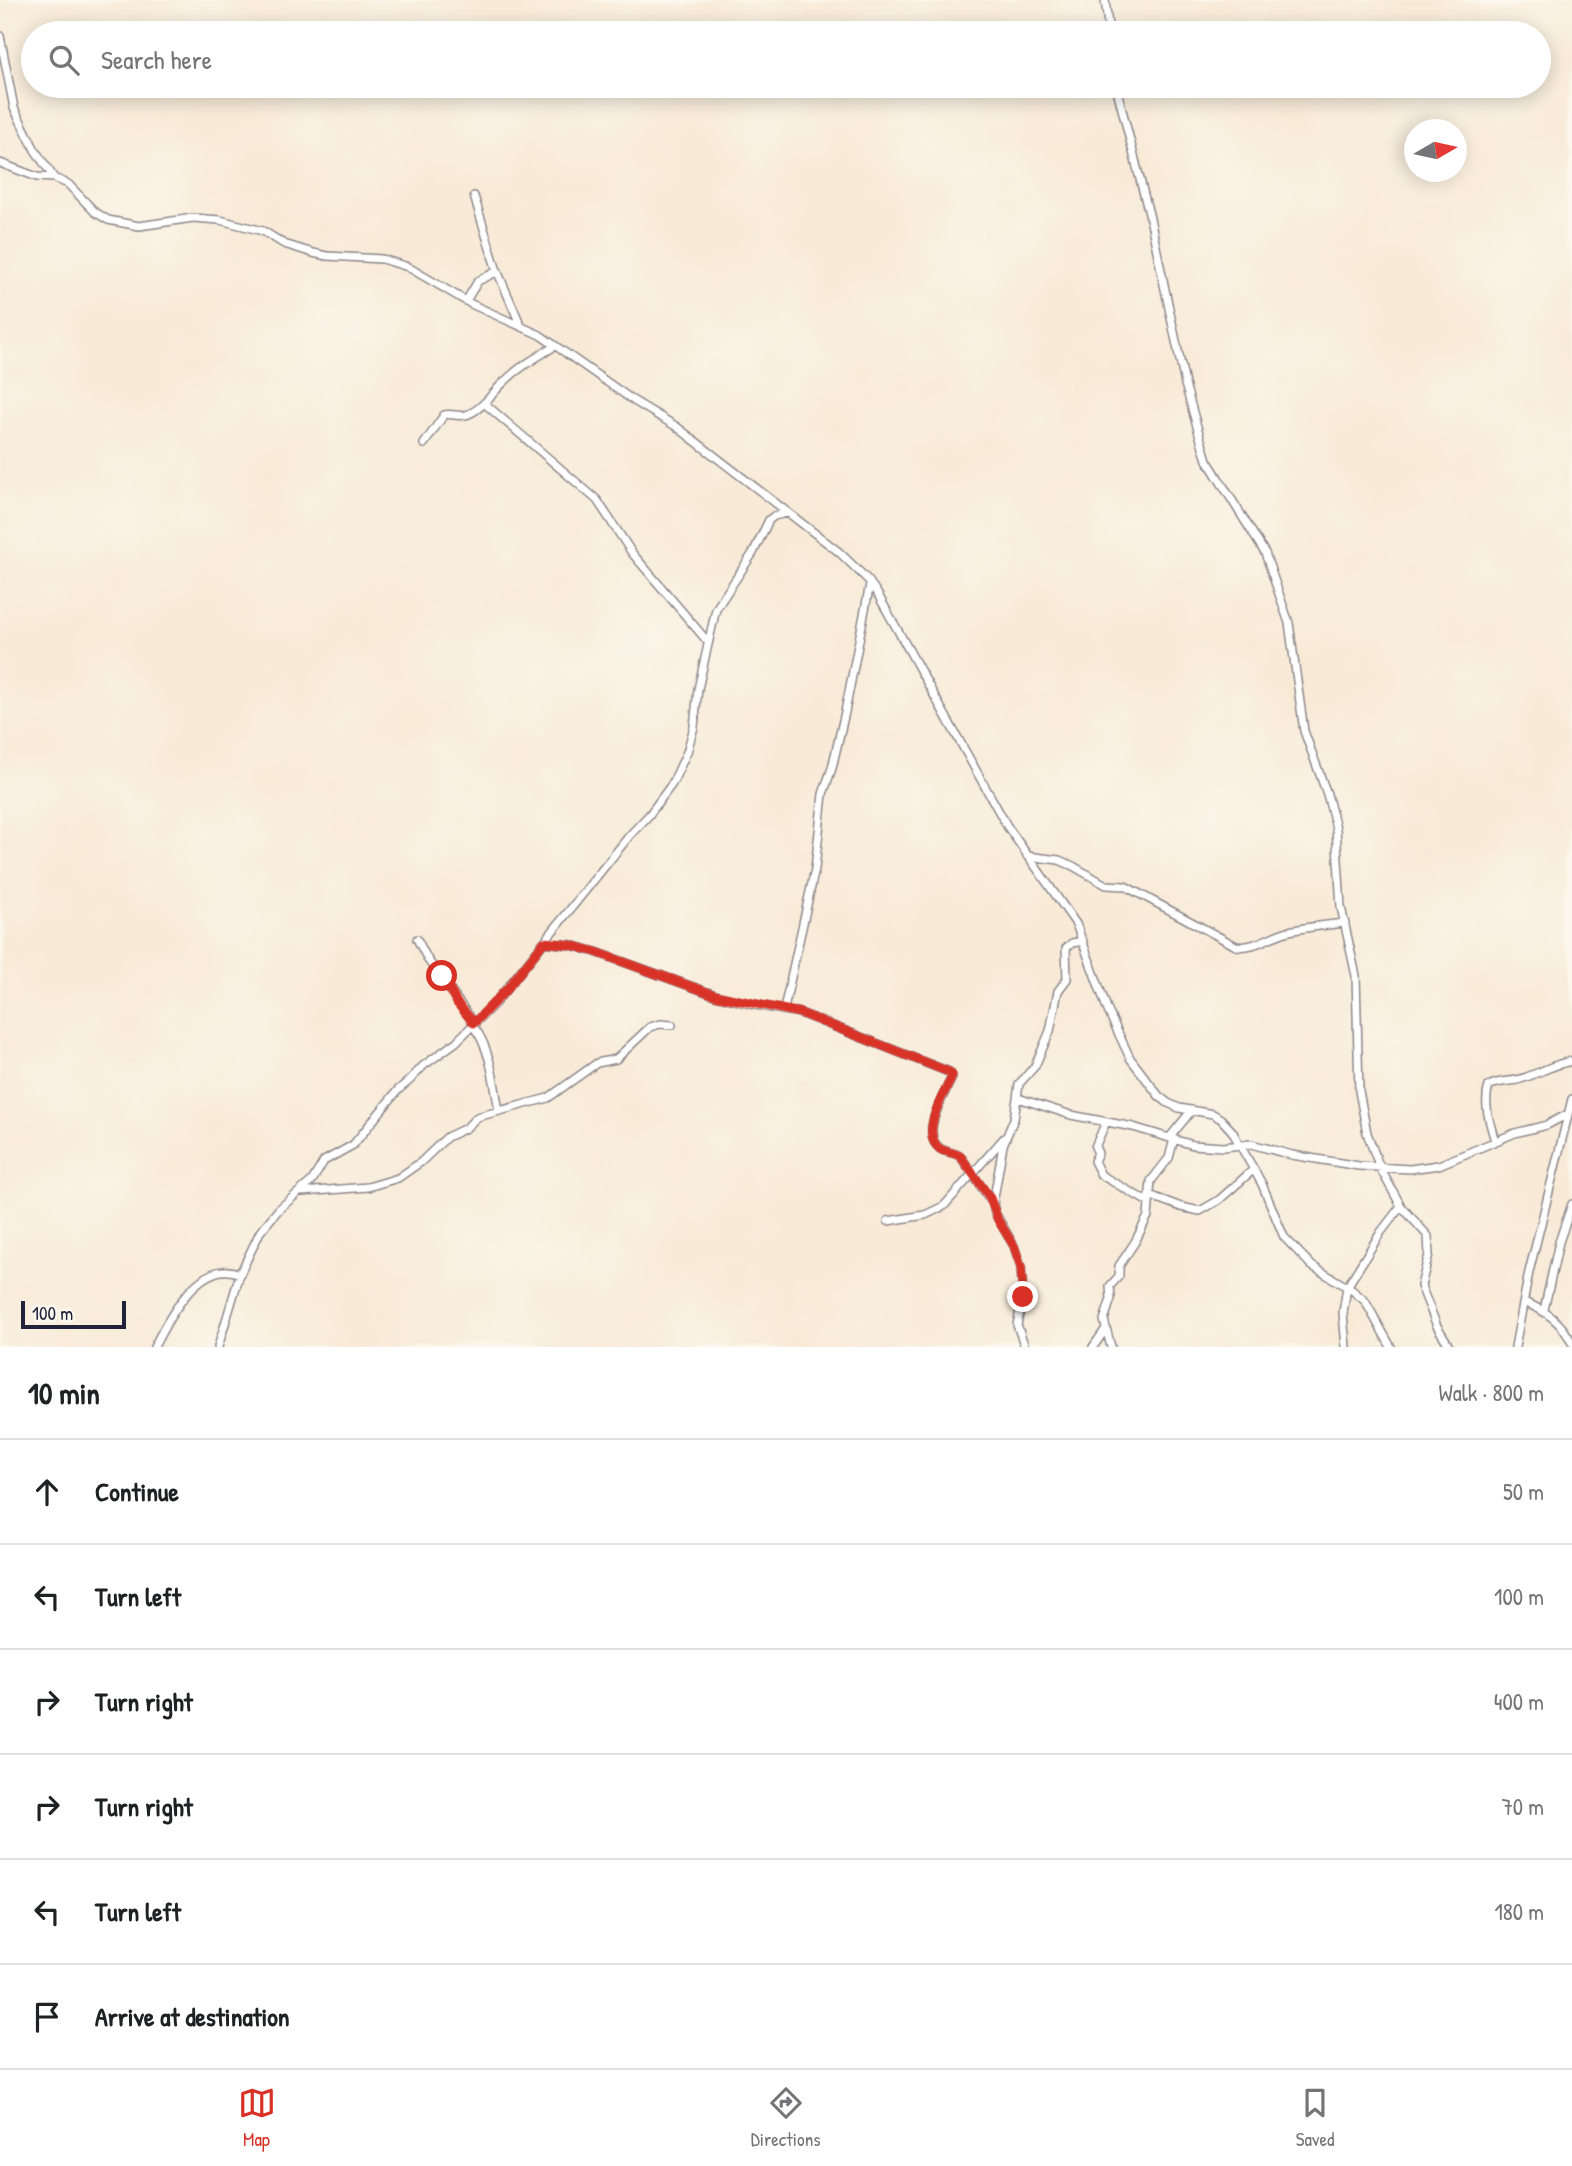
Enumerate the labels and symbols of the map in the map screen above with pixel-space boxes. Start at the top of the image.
north arrow [1404,119,1467,182]
route start [426,960,457,991]
route end [1007,1281,1038,1312]
scale bar [21,1298,126,1330]

